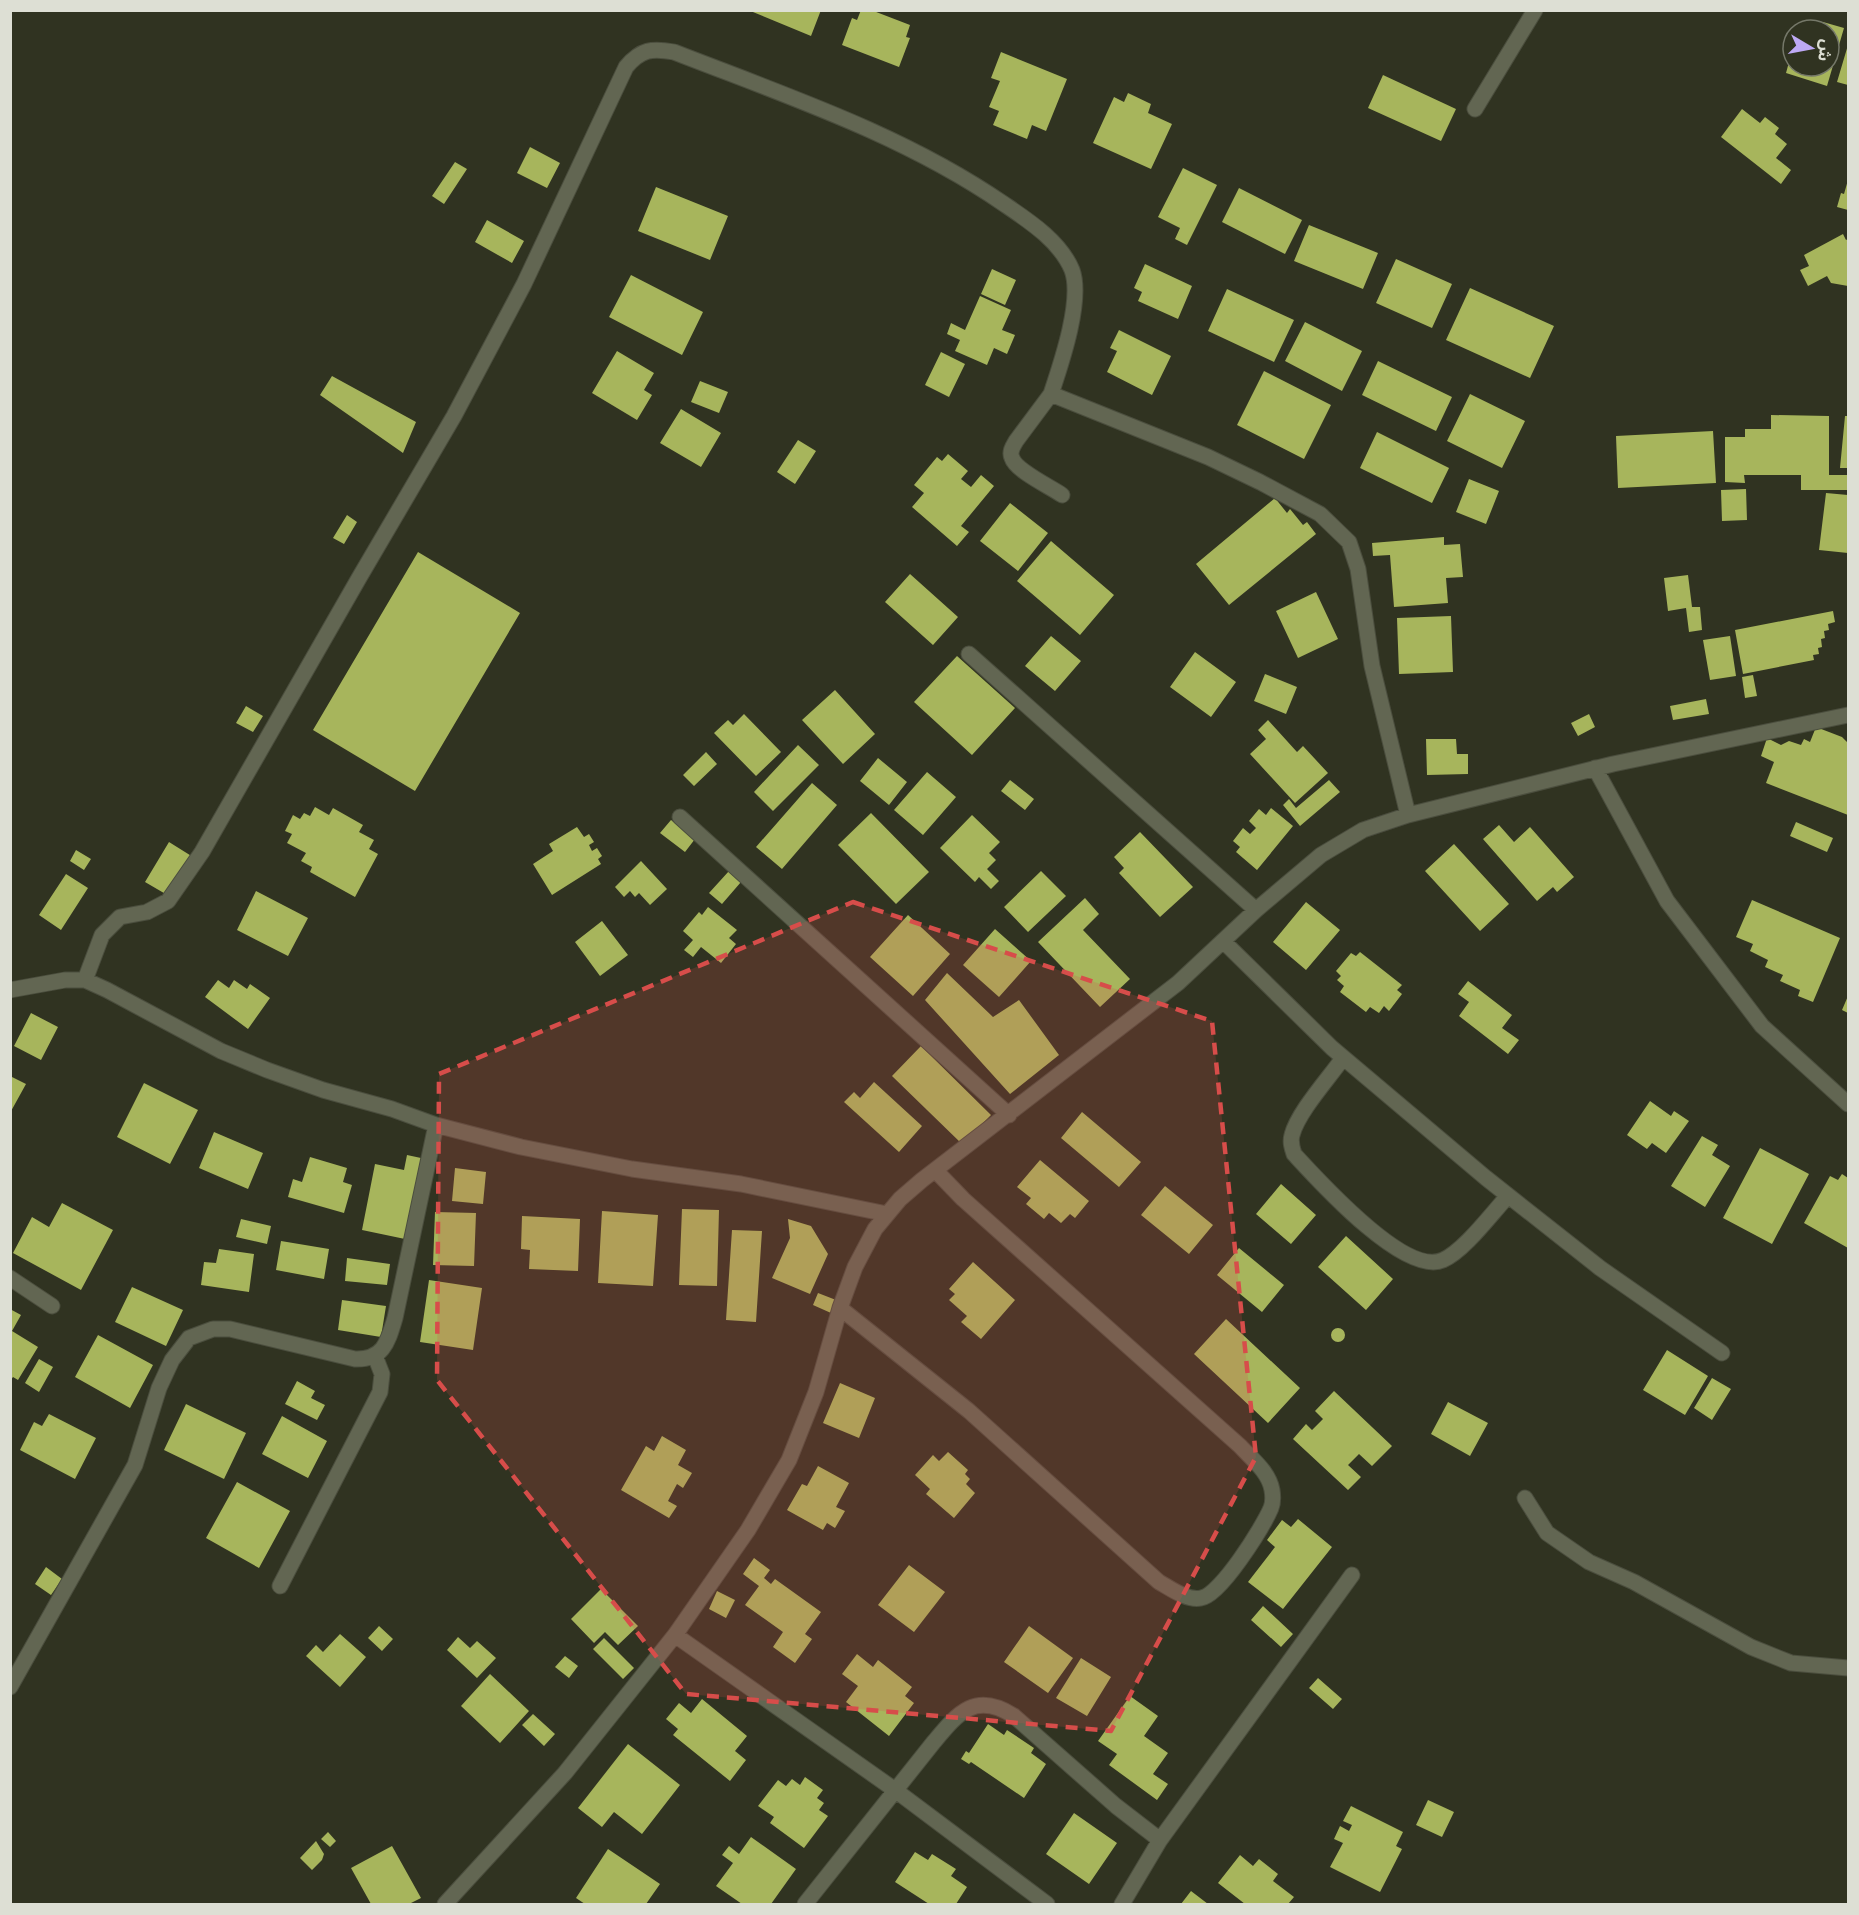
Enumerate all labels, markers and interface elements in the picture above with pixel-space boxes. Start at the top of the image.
north arrow [1781,18,1841,78]
text: ش [1814,38,1838,63]

